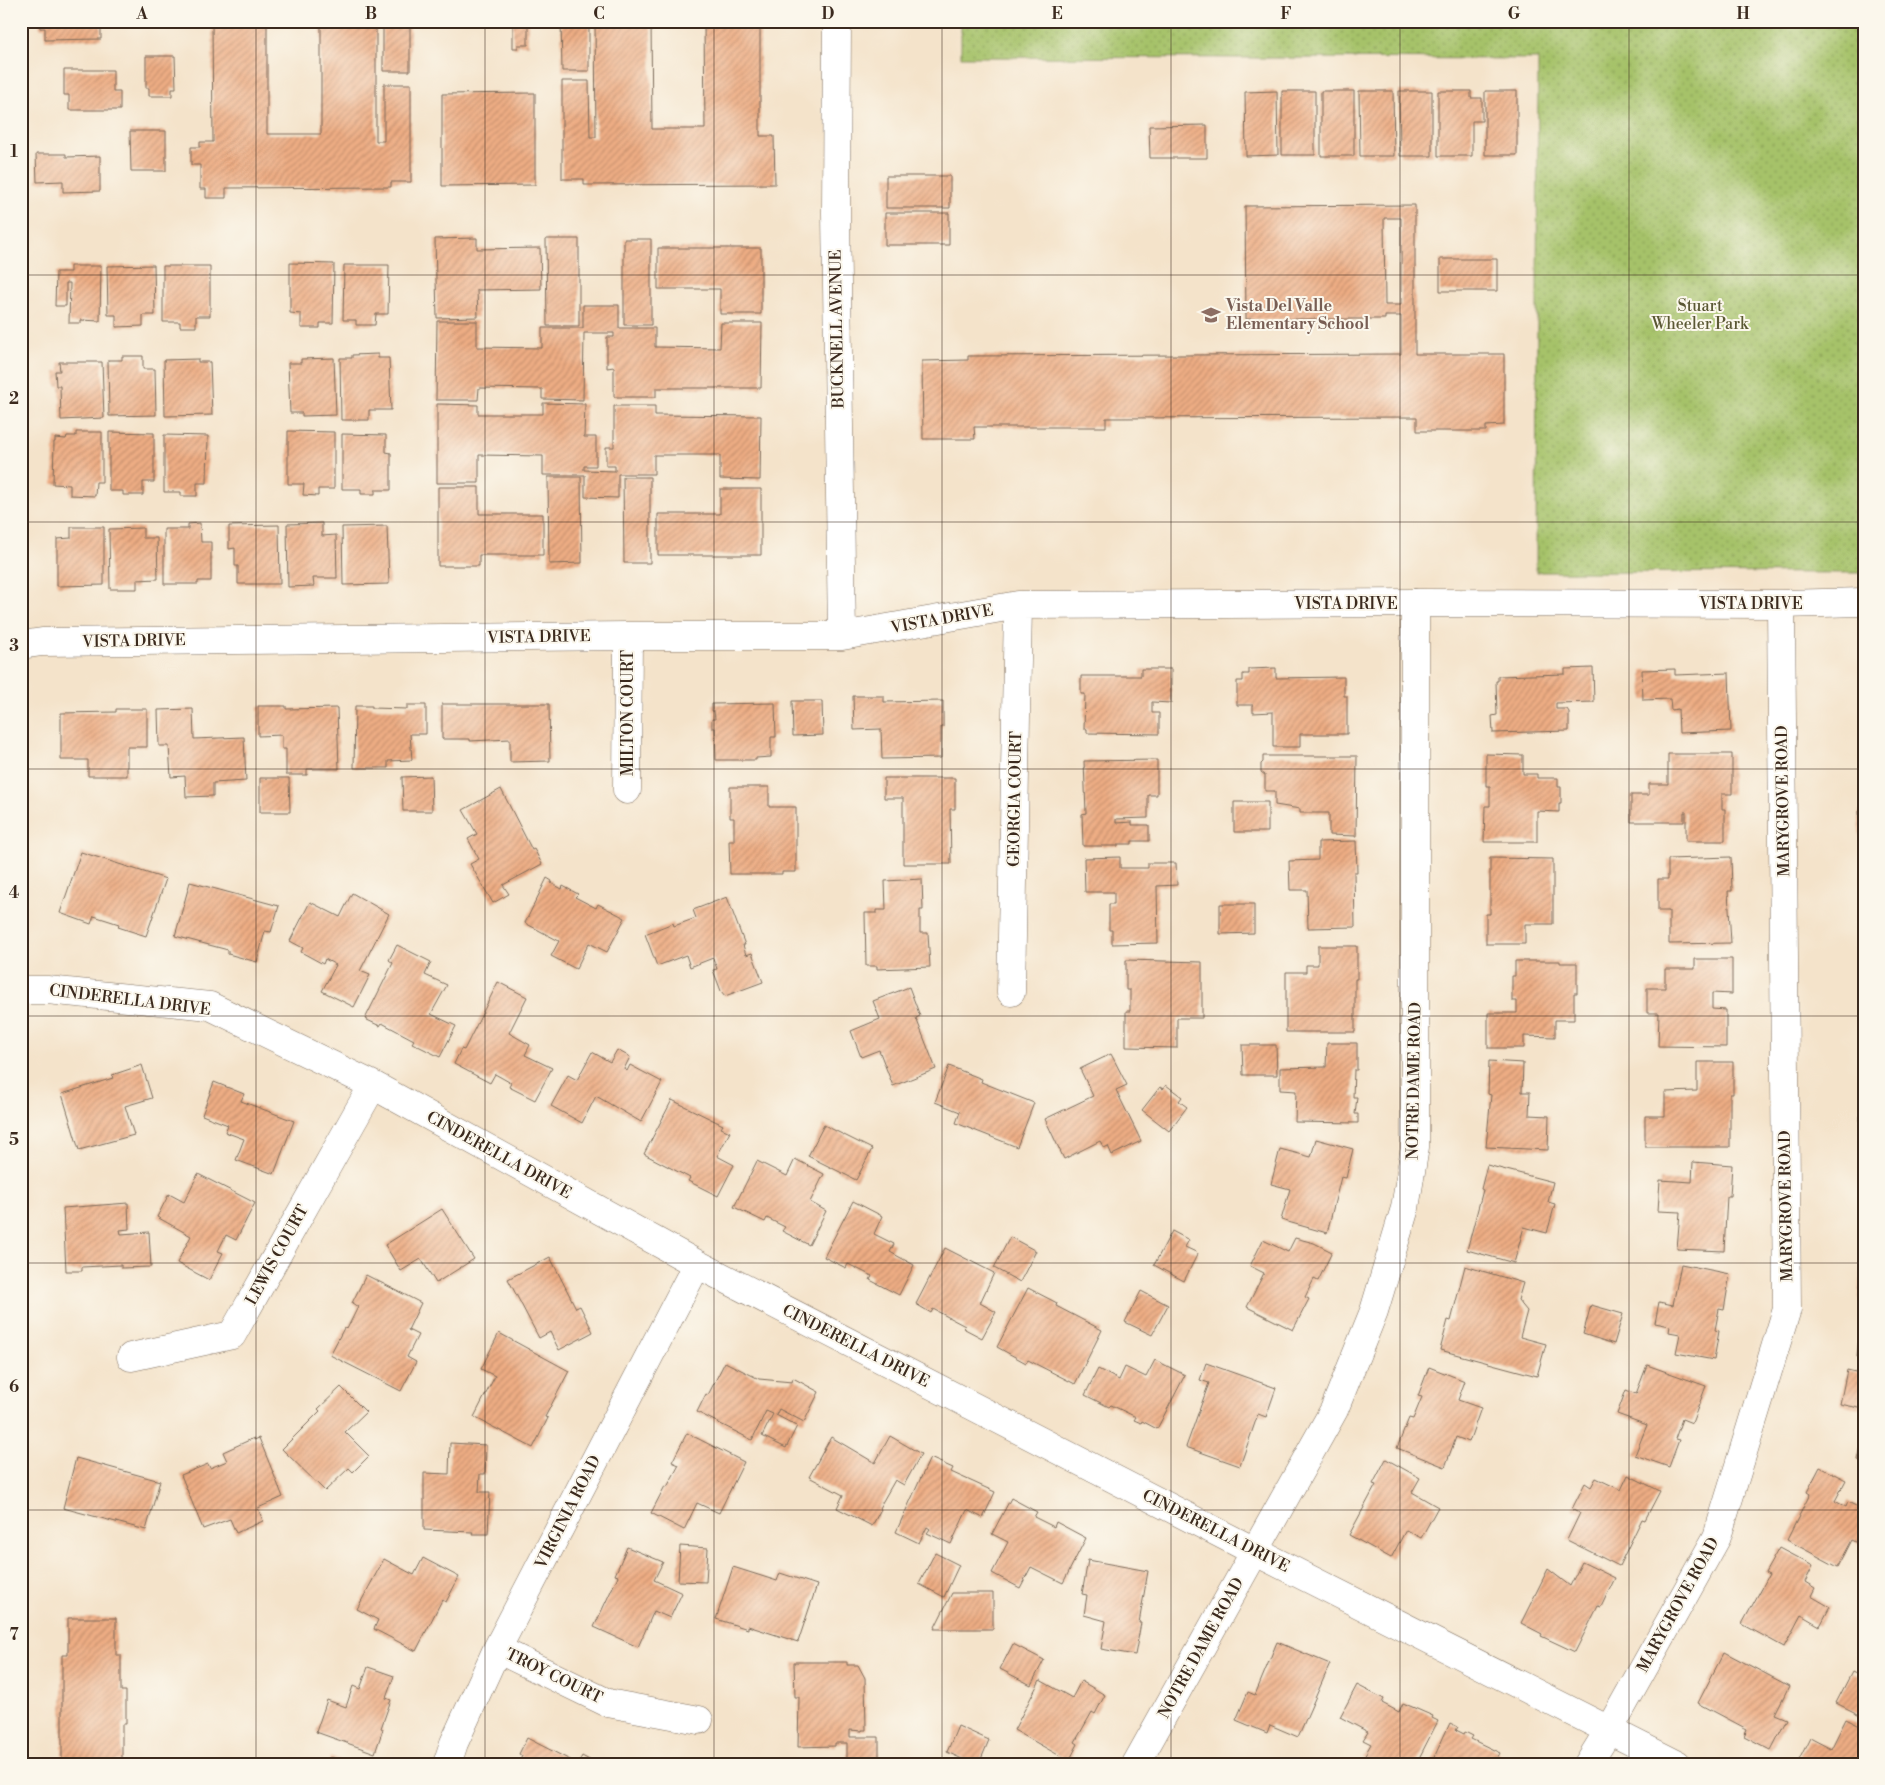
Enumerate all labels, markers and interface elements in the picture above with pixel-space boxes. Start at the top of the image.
text: A [135,4,148,24]
text: B [365,4,377,24]
text: C [593,4,605,24]
text: D [822,4,835,24]
text: E [1051,4,1063,24]
text: F [1280,4,1292,24]
text: G [1508,4,1521,24]
text: H [1736,4,1750,24]
text: 1 [10,142,18,162]
street label: BUCKNELL AVENUE [826,249,848,410]
place label: Vista Del Valle Elementary School [1225,296,1370,334]
park label: Stuart Wheeler Park [1651,296,1750,334]
school or university icon: Vista Del Valle Elementary School [1200,304,1222,326]
text: 2 [9,389,19,409]
street label: VISTA DRIVE [1293,594,1398,614]
street label: VISTA DRIVE [1698,594,1803,614]
street label: VISTA DRIVE [888,600,995,638]
street label: VISTA DRIVE [486,626,591,648]
street label: VISTA DRIVE [81,630,186,652]
text: 3 [9,636,19,656]
street label: MILTON COURT [618,650,638,776]
street label: MARYGROVE ROAD [1772,725,1794,877]
street label: GEORGIA COURT [1004,731,1026,867]
text: 4 [9,883,20,903]
street label: CINDERELLA DRIVE [48,980,212,1020]
street label: NOTRE DAME ROAD [1403,1002,1425,1160]
street label: CINDERELLA DRIVE [423,1107,575,1203]
text: 5 [9,1130,19,1150]
street label: MARYGROVE ROAD [1775,1130,1797,1282]
street label: LEWIS COURT [241,1201,313,1309]
street label: CINDERELLA DRIVE [779,1300,933,1392]
text: 6 [9,1377,19,1397]
street label: VIRGINIA ROAD [530,1452,605,1573]
street label: CINDERELLA DRIVE [1139,1485,1293,1577]
street label: MARYGROVE ROAD [1633,1534,1723,1676]
street label: NOTRE DAME ROAD [1154,1574,1248,1722]
text: 7 [9,1625,19,1645]
street label: TROY COURT [502,1644,606,1708]

